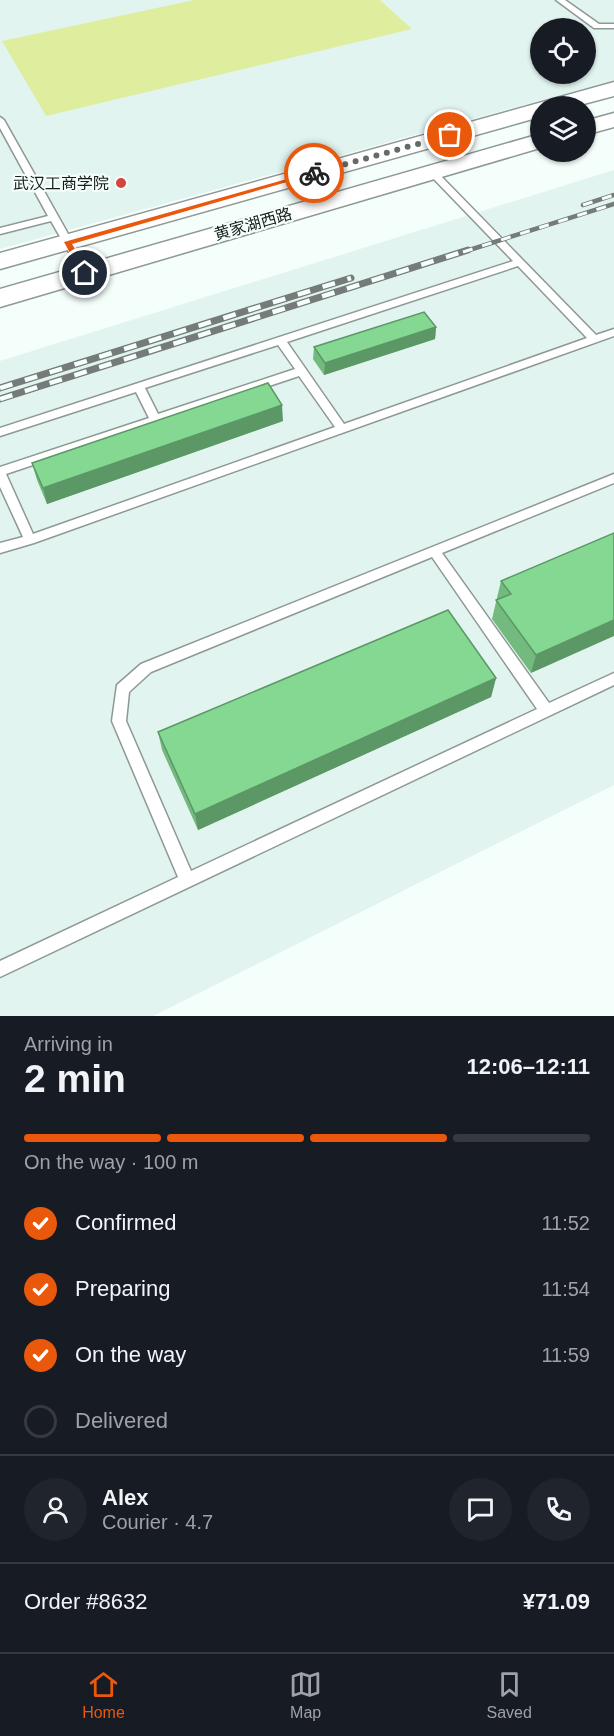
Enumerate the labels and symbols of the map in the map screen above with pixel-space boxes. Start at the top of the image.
pin [424,109,475,160]
courier [284,143,344,203]
place label: 武汉工商学院 [13,175,109,192]
marker: 武汉工商学院 [114,176,128,190]
street label: 黄家湖西路 [212,205,294,243]
pin [59,247,110,298]

